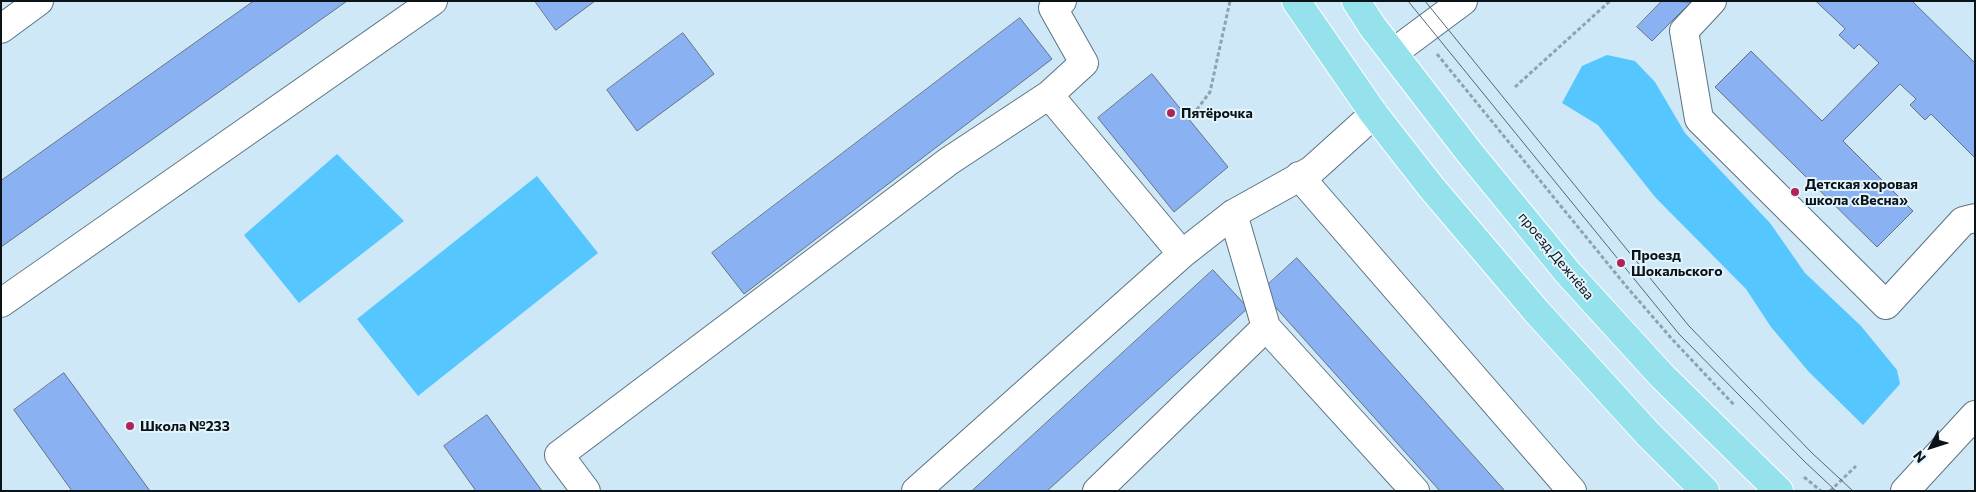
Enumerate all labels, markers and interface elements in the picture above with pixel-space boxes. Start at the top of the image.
place label: Пятёрочка [1181,105,1253,121]
marker: Пятёрочка [1165,107,1177,119]
place label: Детская хоровая школа «Весна» [1805,176,1918,208]
marker: Детская хоровая школа «Весна» [1789,186,1801,198]
street label: проезд Дежнёва [1515,209,1597,303]
place label: Проезд Шокальского [1631,247,1723,280]
marker: Проезд Шокальского [1615,257,1627,269]
place label: Школа №233 [140,418,230,434]
marker: Школа №233 [124,420,136,432]
north arrow [1906,422,1956,472]
text: N [1909,447,1929,466]

